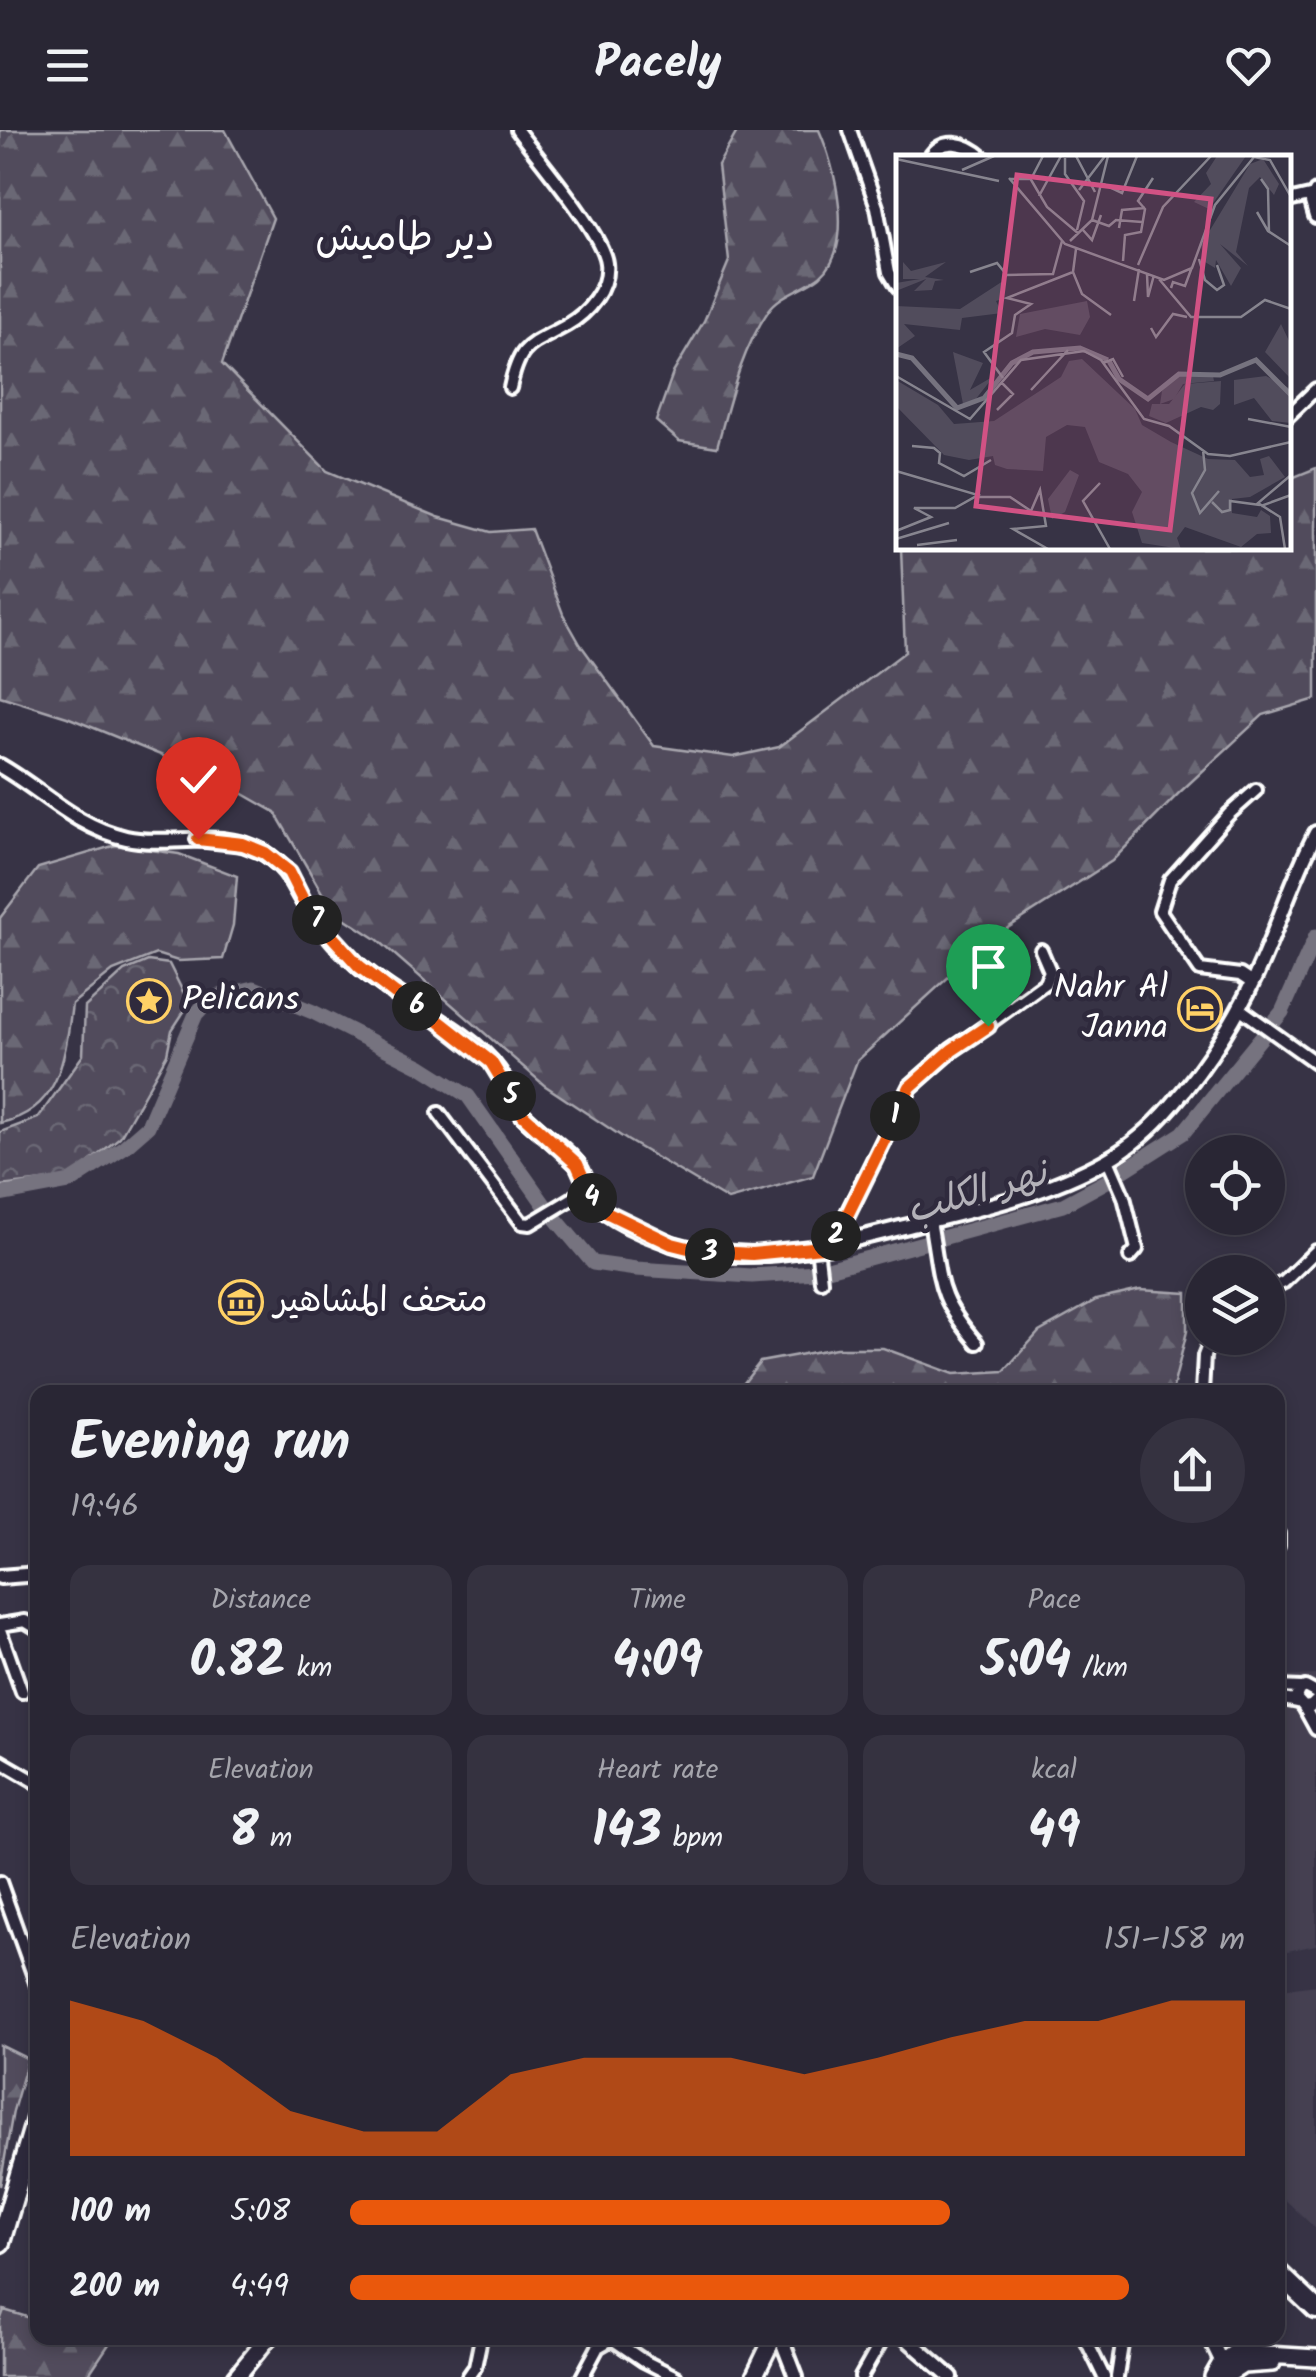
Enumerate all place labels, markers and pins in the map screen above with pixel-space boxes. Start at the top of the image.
pin [156,737,241,840]
pin: 7 [292,895,342,945]
pin [946,924,1031,1027]
place label: Nahr Al Janna [1054,961,1168,1057]
place label: Pelicans [182,973,299,1029]
place icon: Pelicans [126,978,172,1024]
pin: 6 [392,981,442,1031]
hotel icon: Nahr Al Janna [1177,986,1223,1032]
pin: 5 [486,1071,536,1121]
pin: 1 [870,1091,920,1141]
pin: 4 [567,1173,617,1223]
pin: 2 [811,1211,861,1261]
pin: 3 [685,1228,735,1278]
place label: متحف المشاهير [271,1274,488,1330]
museum icon: متحف المشاهير [218,1279,264,1325]

